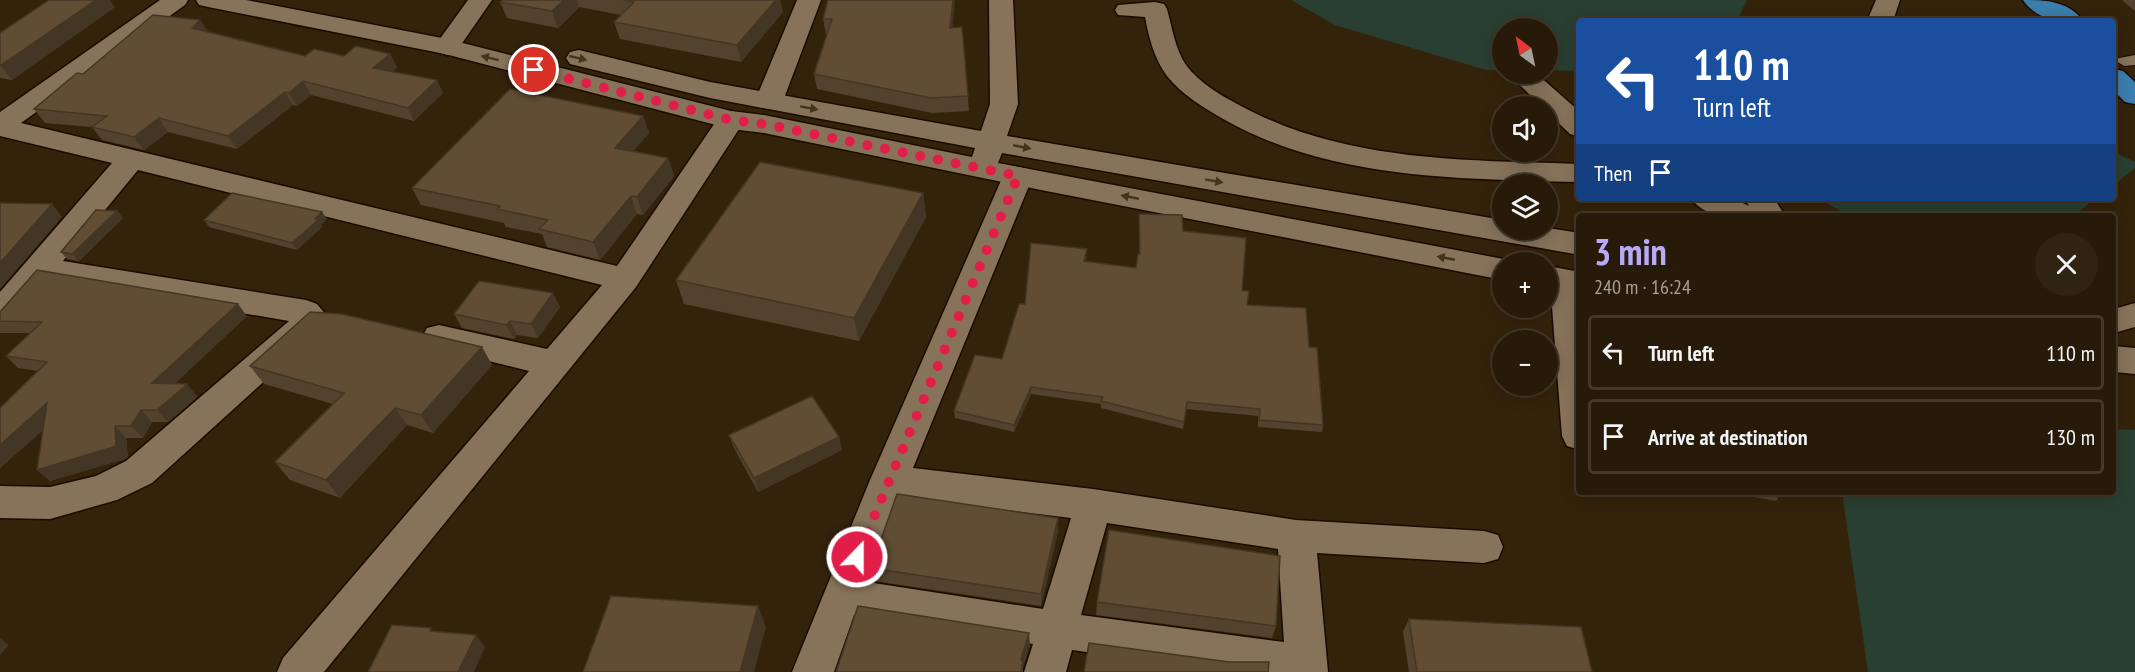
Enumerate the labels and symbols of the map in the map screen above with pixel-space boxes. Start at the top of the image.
north arrow [1492,18,1558,84]
pin [508,44,559,95]
one-way arrow [481,53,499,63]
one-way arrow [569,53,587,63]
one-way arrow [800,104,819,113]
one-way arrow [1012,143,1031,152]
one-way arrow [1204,177,1223,186]
one-way arrow [1121,192,1140,201]
one-way arrow [1436,253,1455,262]
position arrow [825,525,889,589]

